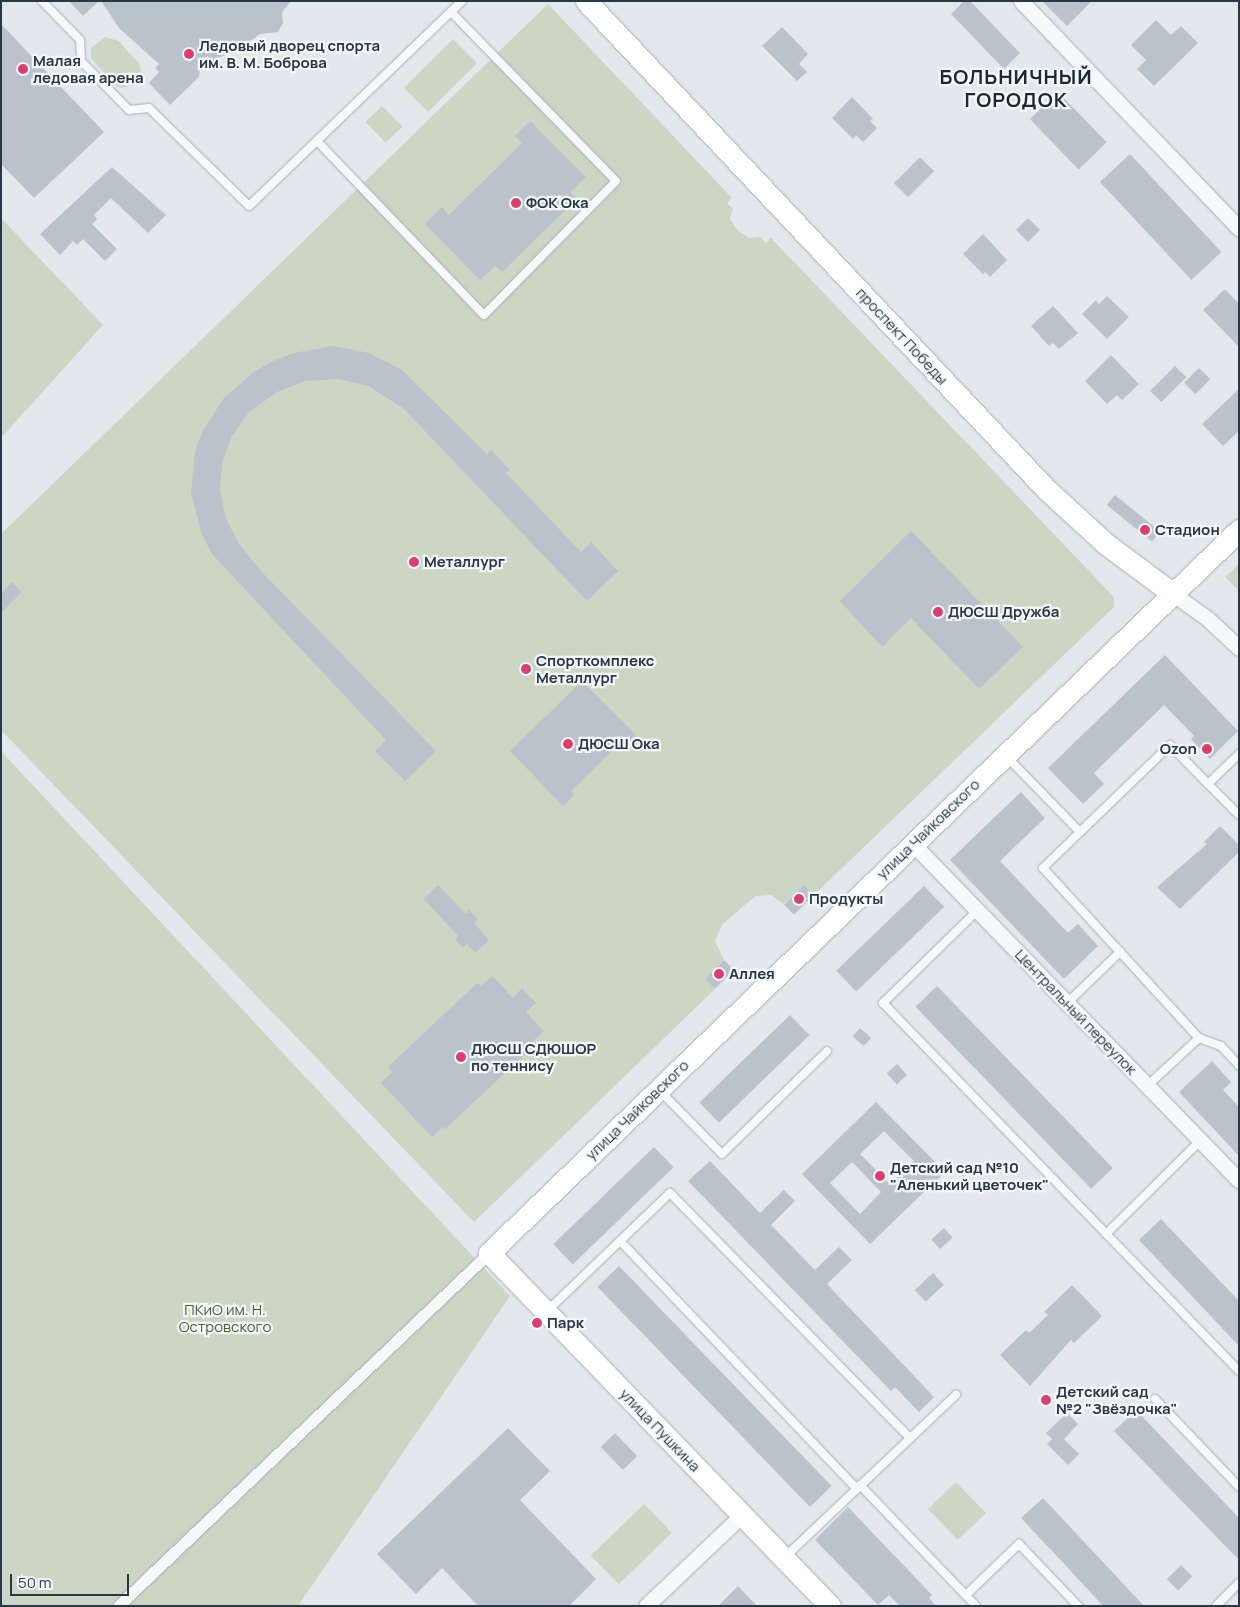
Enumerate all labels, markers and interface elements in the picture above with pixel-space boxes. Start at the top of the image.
place label: Ледовый дворец спорта им. В. М. Боброва [199,36,380,71]
marker: Ледовый дворец спорта им. В. М. Боброва [183,48,195,60]
place label: Малая ледовая арена [33,51,144,86]
marker: Малая ледовая арена [17,63,29,75]
district label: БОЛЬНИЧНЫЙ ГОРОДОК [938,64,1094,111]
place label: ФОК Ока [526,194,589,212]
marker: ФОК Ока [510,197,522,209]
street label: проспект Победы [853,284,951,388]
place label: Стадион [1155,521,1220,539]
marker: Стадион [1139,524,1151,536]
place label: Металлург [424,553,505,571]
marker: Металлург [408,556,420,568]
place label: ДЮСШ Дружба [948,603,1059,621]
marker: ДЮСШ Дружба [932,606,944,618]
place label: Спорткомплекс Металлург [536,651,655,686]
marker: Спорткомплекс Металлург [520,663,532,675]
place label: ДЮСШ Ока [578,735,660,753]
marker: ДЮСШ Ока [562,738,574,750]
place label: Ozon [1160,740,1197,758]
marker: Ozon [1201,743,1213,755]
street label: улица Чайковского [873,775,983,883]
place label: Продукты [809,890,883,908]
marker: Продукты [793,893,805,905]
street label: Центральный переулок [1011,946,1141,1078]
place label: Аллея [729,965,775,983]
marker: Аллея [713,968,725,980]
place label: ДЮСШ СДЮШОР по теннису [471,1039,596,1074]
marker: ДЮСШ СДЮШОР по теннису [455,1051,467,1063]
street label: улица Чайковского [582,1056,692,1164]
place label: Детский сад №10 "Аленький цветочек" [890,1158,1049,1193]
marker: Детский сад №10 "Аленький цветочек" [874,1170,886,1182]
park label: ПКиО им. Н. Островского [179,1300,271,1335]
place label: Парк [547,1314,584,1332]
marker: Парк [531,1317,543,1329]
place label: Детский сад №2 "Звёздочка" [1056,1382,1177,1417]
street label: улица Пушкина [616,1385,704,1475]
marker: Детский сад №2 "Звёздочка" [1040,1394,1052,1406]
scale bar [12,1564,131,1596]
text: 50 m [18,1572,52,1593]

